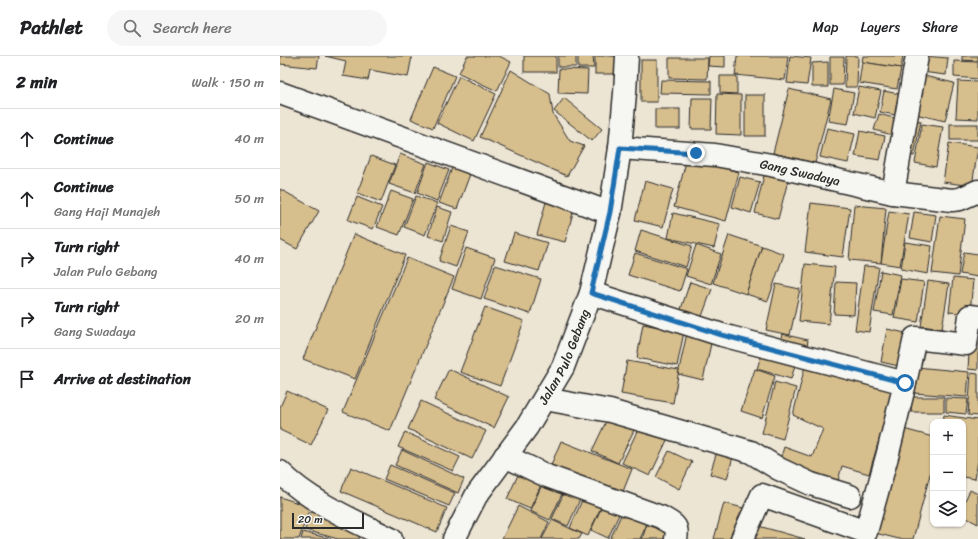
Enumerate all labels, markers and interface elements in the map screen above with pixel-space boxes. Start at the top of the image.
search box [107,10,387,46]
text: Pathlet [20,11,83,44]
text: Search here [153,15,232,41]
text: Map [813,15,838,40]
text: Layers [860,15,900,40]
text: Share [922,15,958,40]
icon: search [121,17,143,39]
text: 2 min [16,67,57,97]
text: Walk · 150 m [191,71,264,94]
text: Continue [54,126,114,152]
text: 40 m [234,127,264,150]
icon: ahead [16,128,38,150]
route end [687,144,705,162]
street label: Gang Swadaya [758,152,843,193]
text: Continue [54,174,114,200]
text: 50 m [234,187,264,210]
icon: ahead [16,188,38,210]
text: Gang Haji Munajeh [54,200,160,223]
text: Turn right [54,234,119,260]
text: 40 m [234,247,264,270]
icon: right [16,248,38,270]
text: Jalan Pulo Gebang [54,260,158,283]
text: Turn right [54,294,119,320]
street label: Jalan Pulo Gebang [531,305,596,410]
text: 20 m [235,307,264,330]
icon: right [16,308,38,330]
text: Gang Swadaya [54,320,136,343]
text: Arrive at destination [54,366,191,392]
icon: arrive [16,368,38,390]
route start [896,374,914,392]
map controls [930,419,966,527]
button: + [930,419,966,455]
button: − [930,455,966,491]
button: layers [930,491,966,527]
text: 20 m [298,510,323,529]
scale bar [292,511,364,530]

